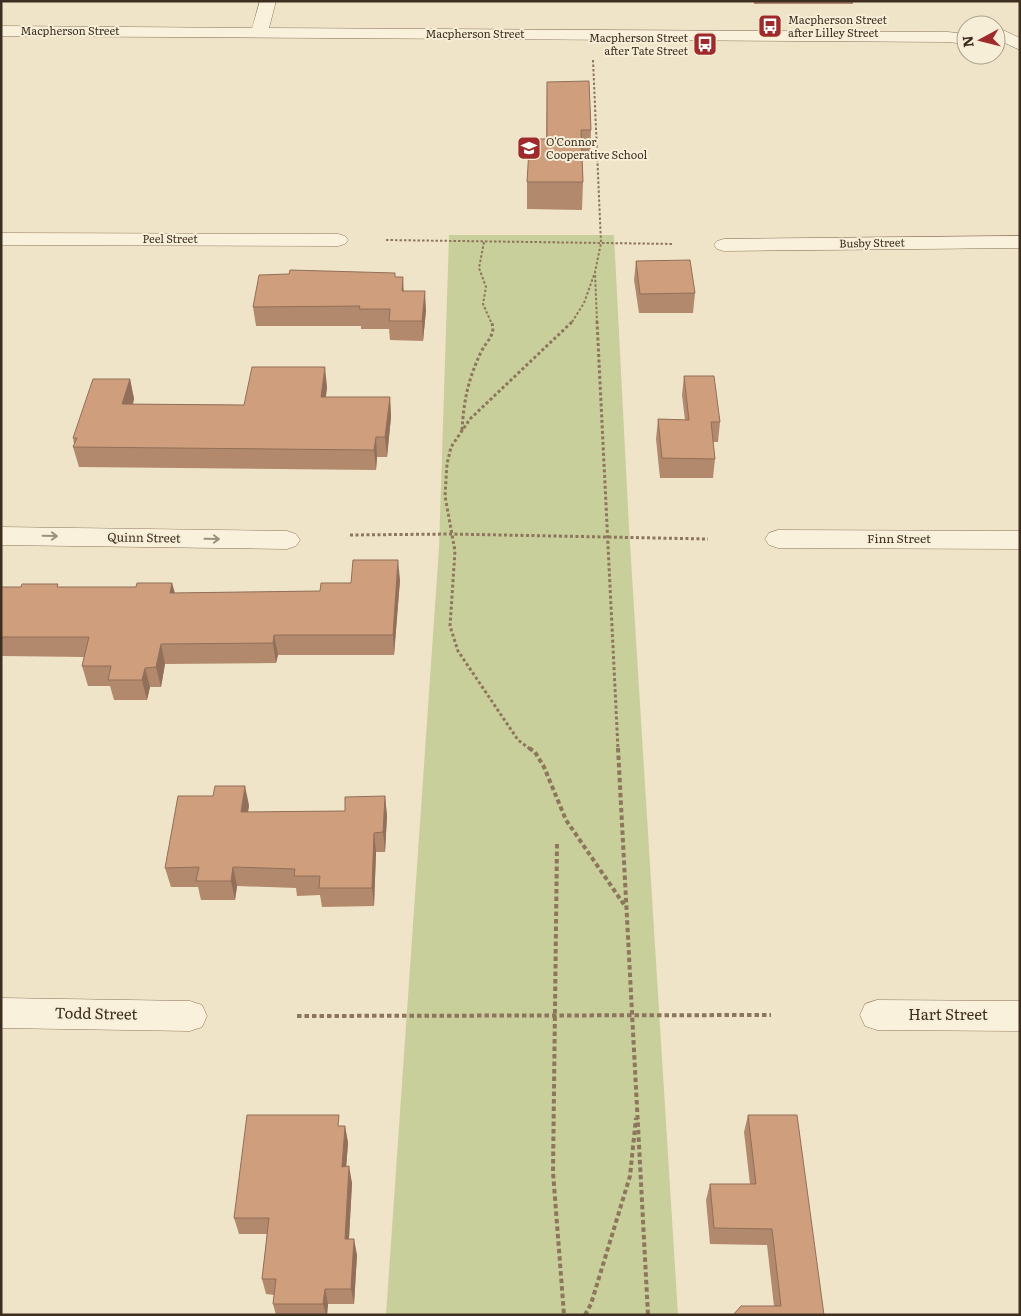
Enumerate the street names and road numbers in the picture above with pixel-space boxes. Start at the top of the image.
street label: Macpherson Street [20,22,120,38]
street label: Macpherson Street [425,25,525,41]
street label: Peel Street [142,230,198,246]
street label: Busby Street [839,233,905,251]
street label: Quinn Street [107,527,181,547]
street label: Finn Street [867,529,931,547]
street label: Todd Street [54,1000,138,1025]
street label: Hart Street [908,1002,988,1025]

